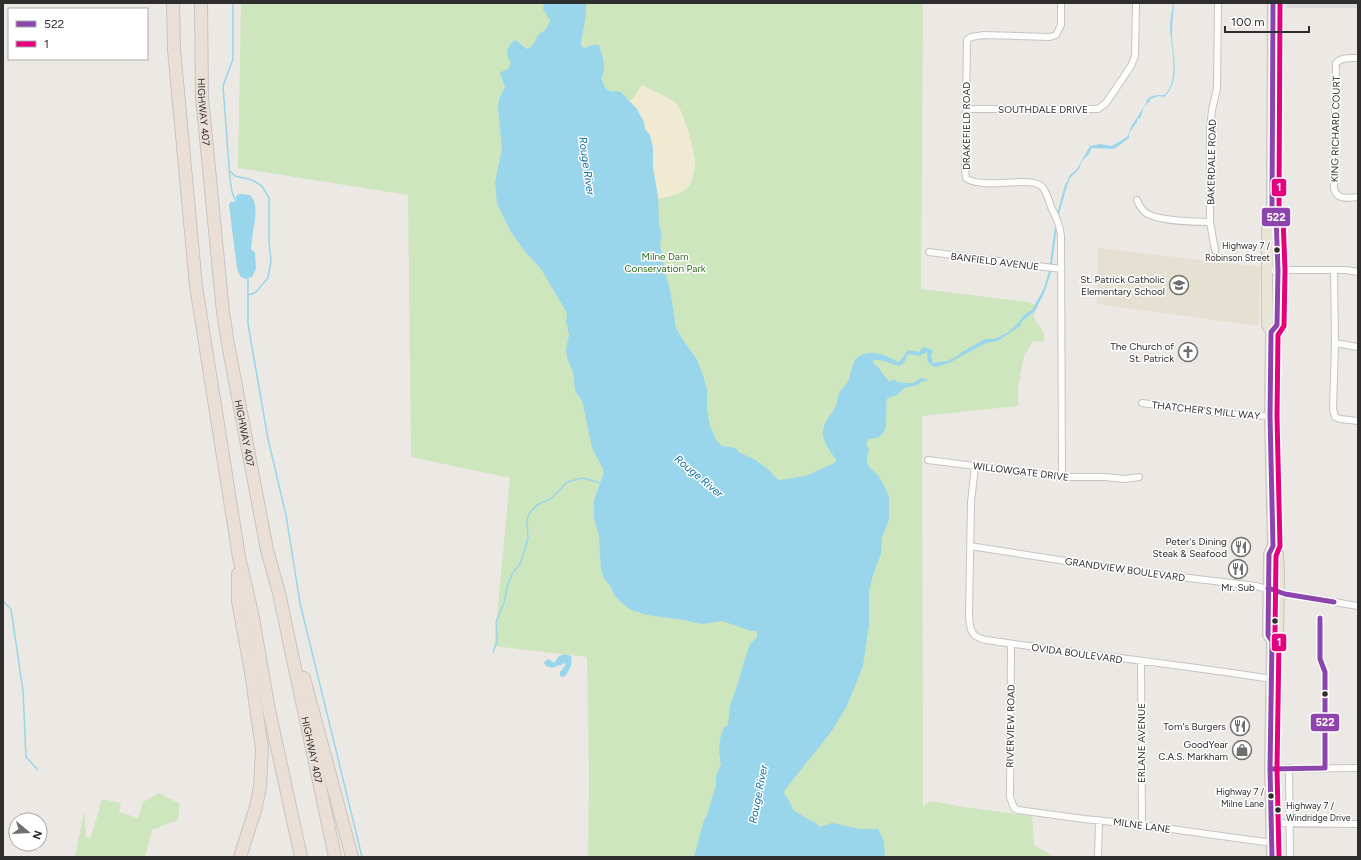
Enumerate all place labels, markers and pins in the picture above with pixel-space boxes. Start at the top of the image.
place label: Highway 7 / Robinson Street [1205,240,1271,263]
marker: Highway 7 / Robinson Street [1272,245,1282,255]
place label: St. Patrick Catholic Elementary School [1080,273,1166,298]
school or university icon: St. Patrick Catholic Elementary School [1168,274,1190,296]
place label: The Church of St. Patrick [1110,340,1174,365]
church icon: The Church of St. Patrick [1177,341,1199,363]
place label: Peter's Dining Steak & Seafood [1152,535,1227,560]
restaurant icon: Peter's Dining Steak & Seafood [1230,536,1252,558]
restaurant icon: Mr. Sub [1227,558,1249,580]
place label: Mr. Sub [1221,581,1255,594]
unlabelled marker [1270,616,1280,626]
unlabelled marker [1320,689,1330,699]
restaurant icon: Tom's Burgers [1229,715,1251,737]
place label: Tom's Burgers [1163,720,1226,733]
place label: GoodYear C.A.S. Markham [1158,738,1229,763]
shop icon: GoodYear C.A.S. Markham [1231,739,1253,761]
place label: Highway 7 / Milne Lane [1216,786,1264,809]
marker: Highway 7 / Milne Lane [1266,791,1276,801]
place label: Highway 7 / Windridge Drive [1286,800,1351,823]
marker: Highway 7 / Windridge Drive [1273,805,1283,815]

